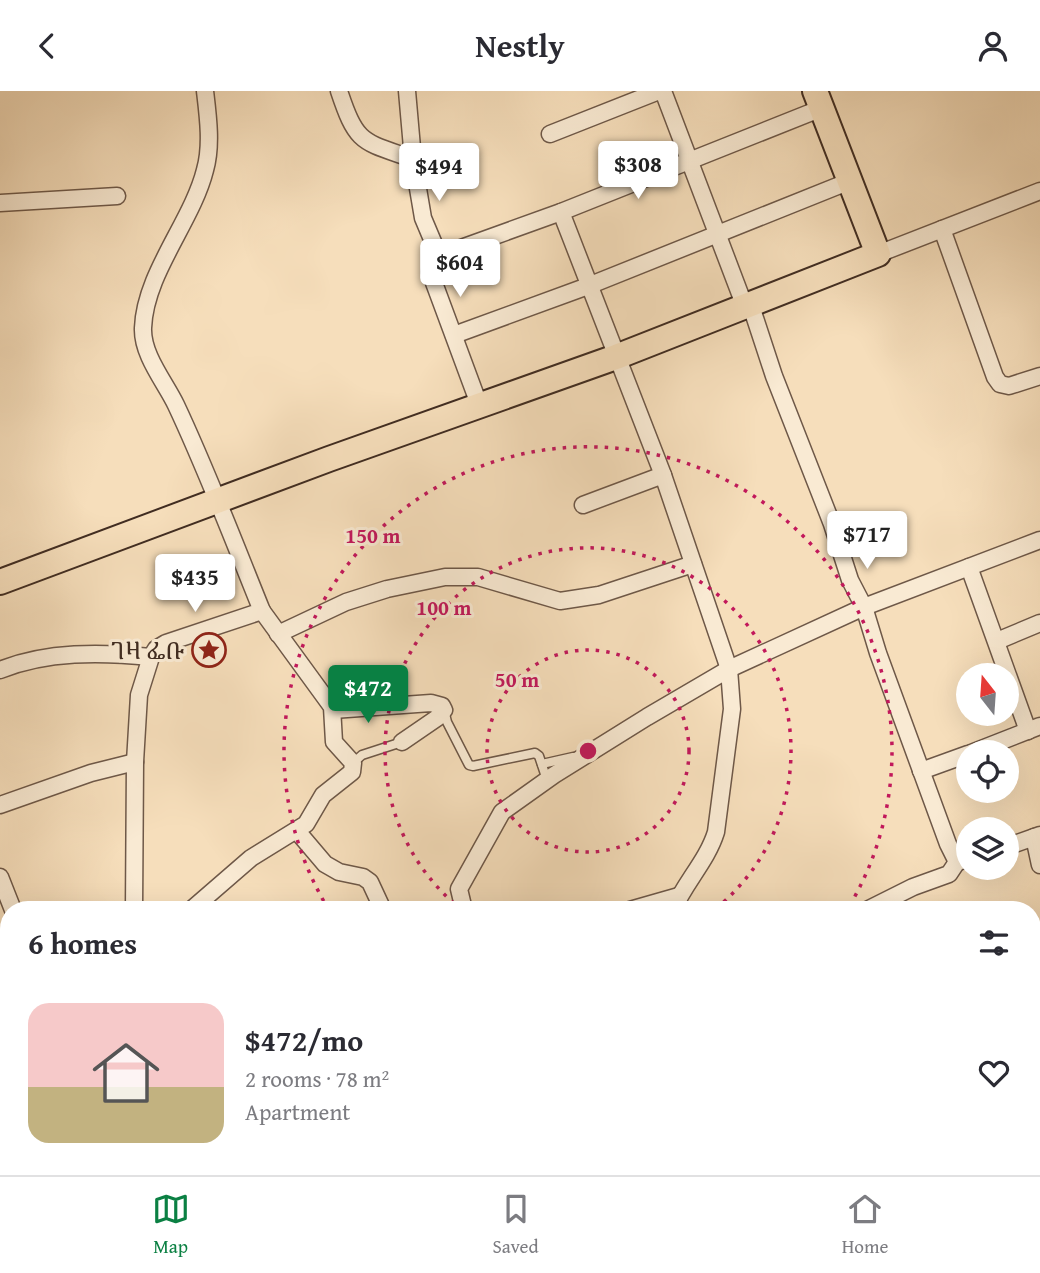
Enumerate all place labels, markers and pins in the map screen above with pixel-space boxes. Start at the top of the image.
pin: $308 [597,141,679,201]
pin: $494 [398,143,480,203]
pin: $604 [419,239,501,299]
pin: $717 [826,511,908,571]
pin: $435 [154,554,236,614]
place icon: ገዛ ፌቡ [190,631,228,669]
place label: ገዛ ፌቡ [111,633,184,668]
pin: $472 [327,665,409,725]
centre of rings [576,739,600,763]

